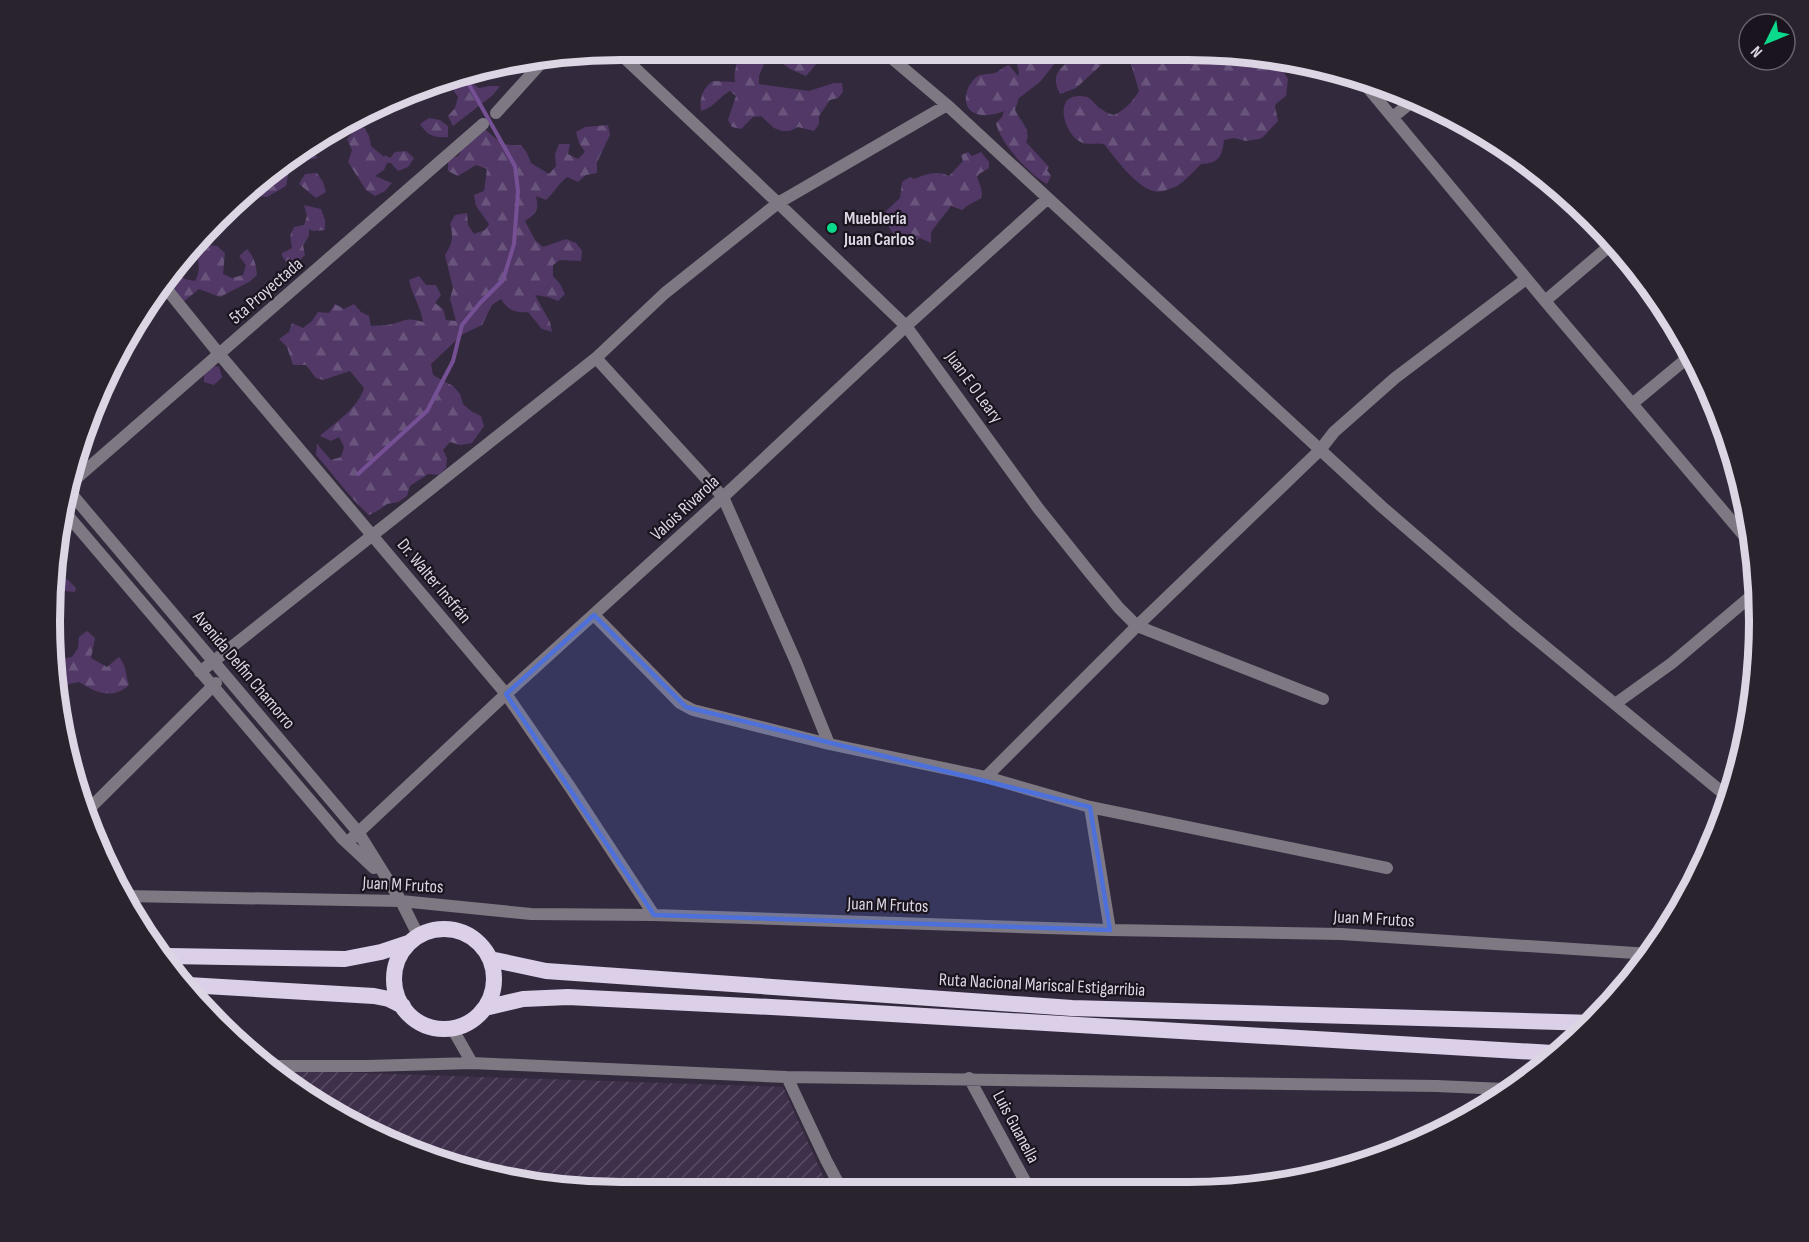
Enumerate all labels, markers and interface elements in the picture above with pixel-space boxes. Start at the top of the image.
north arrow [1737,12,1797,72]
text: N [1747,42,1767,61]
place label: Mueblería Juan Carlos [843,208,915,250]
marker: Mueblería Juan Carlos [825,221,839,235]
street label: 5ta Proyectada [225,253,307,328]
street label: Juan E O Leary [940,346,1007,427]
street label: Valois Rivarola [646,471,724,545]
street label: Dr. Walter Insfrán [393,534,475,628]
street label: Avenida Delfin Chamorro [188,606,300,733]
street label: Juan M Frutos [361,872,444,898]
street label: Juan M Frutos [846,893,929,917]
street label: Juan M Frutos [1332,906,1415,932]
street label: Ruta Nacional Mariscal Estigarribia [938,969,1146,1001]
street label: Luis Guanella [988,1087,1044,1167]

